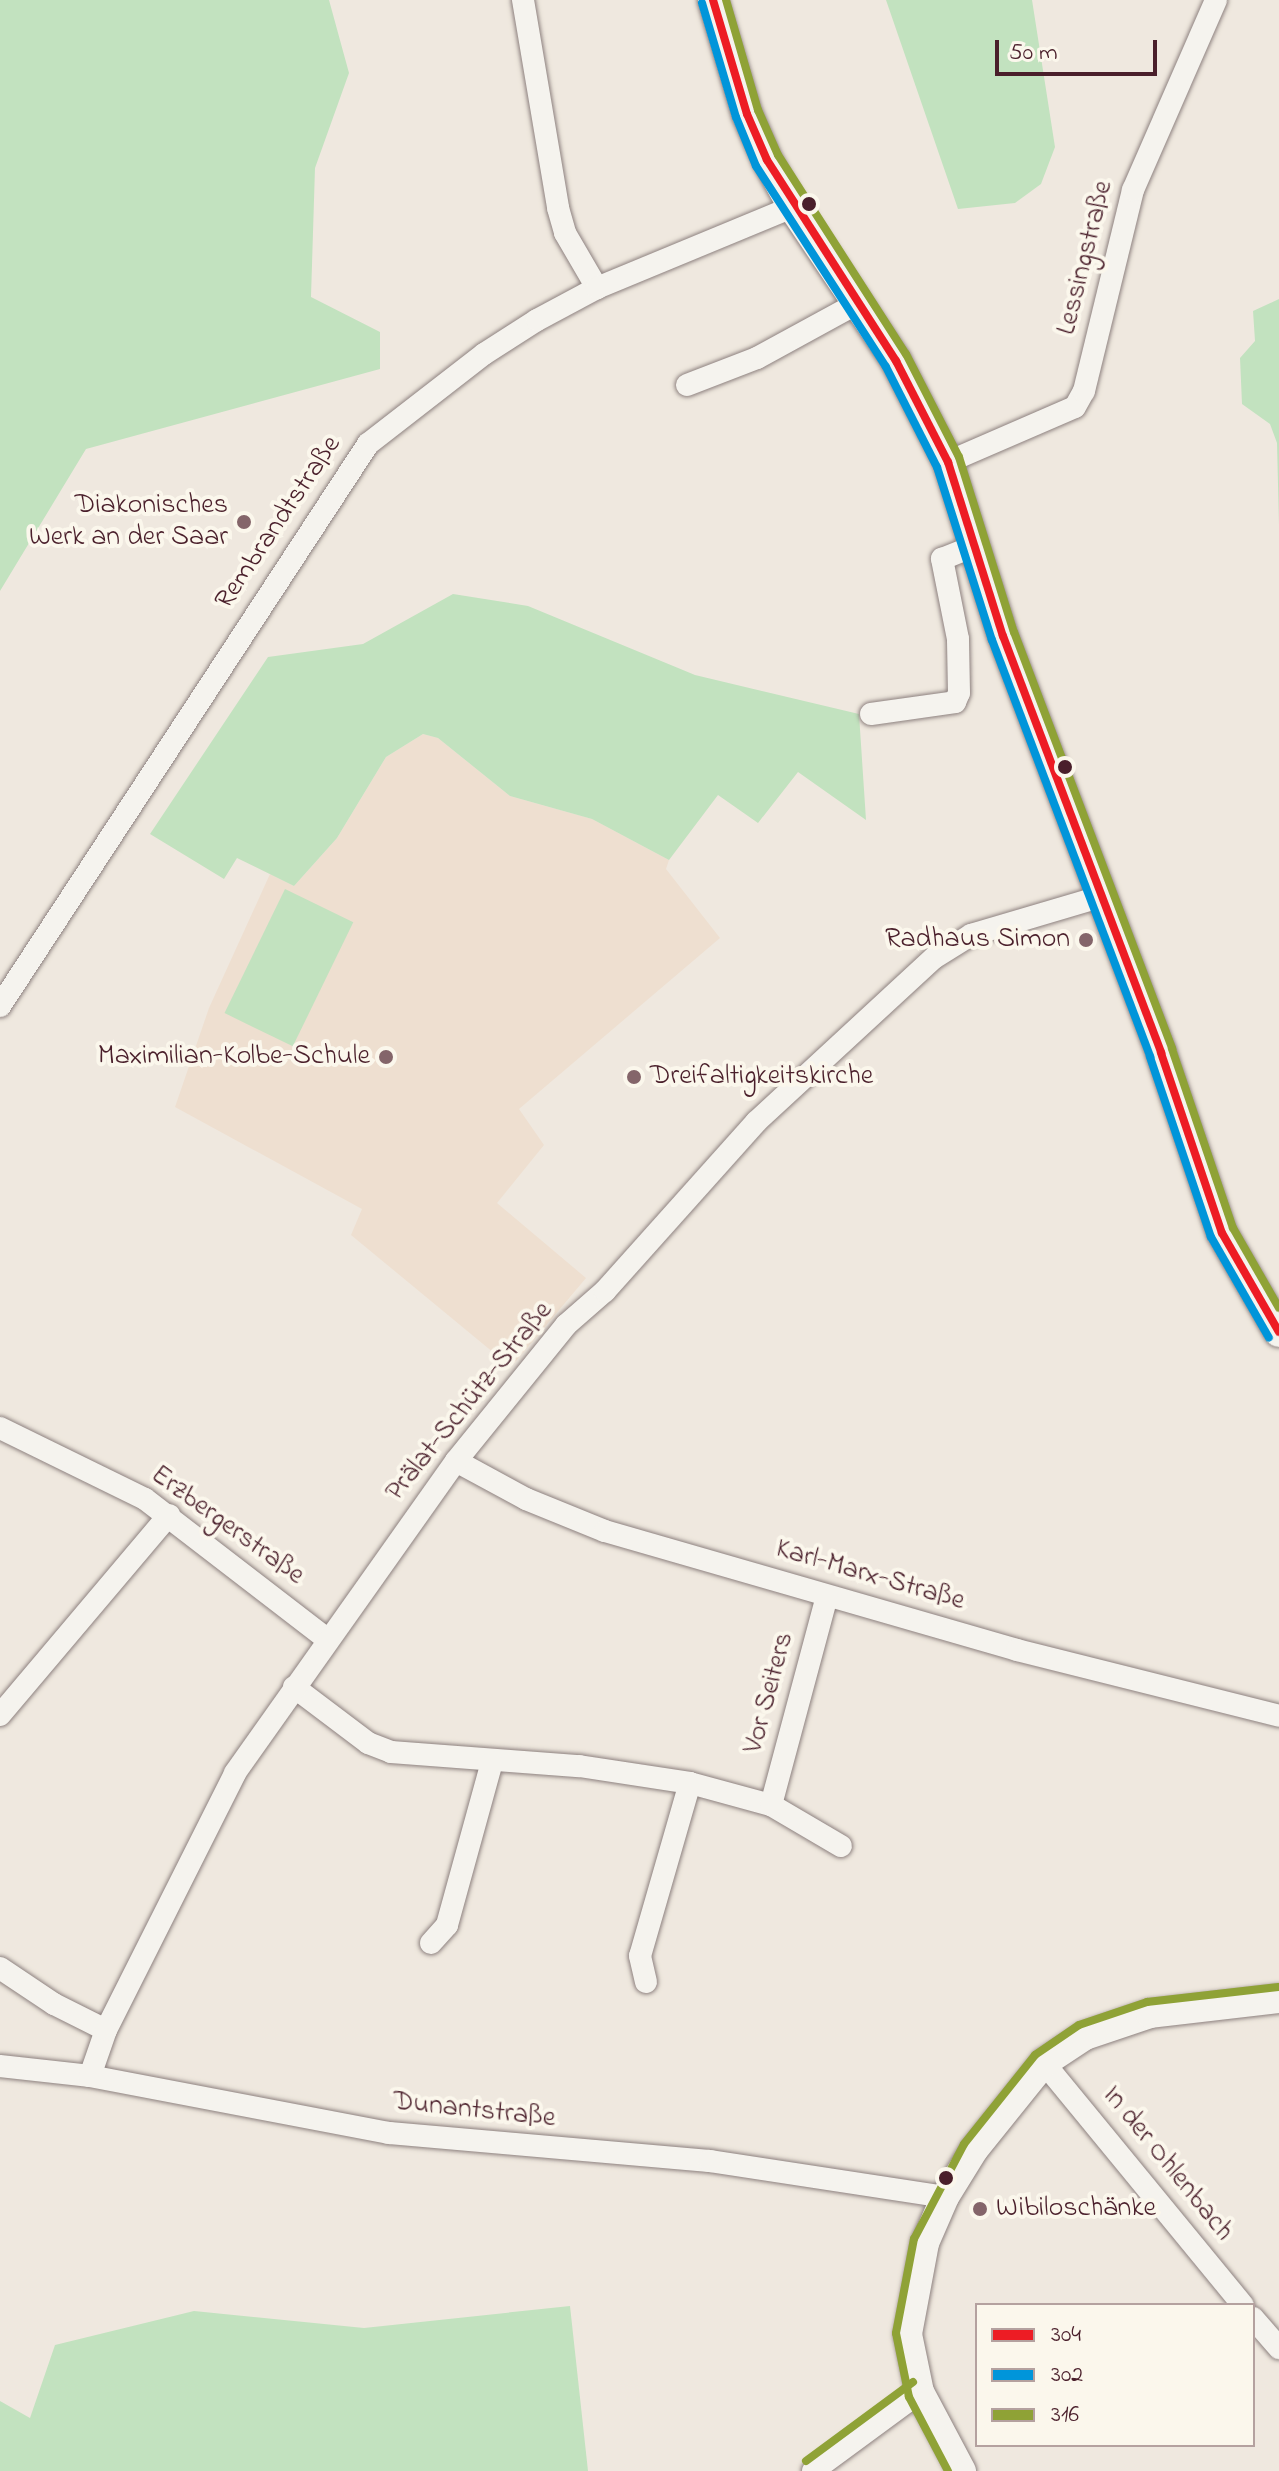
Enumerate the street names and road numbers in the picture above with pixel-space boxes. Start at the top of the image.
street label: Lessingstraße [1051,178,1121,338]
street label: Rembrandtstraße [209,430,349,616]
street label: Prälat-Schütz-Straße [379,1296,561,1508]
street label: Erzbergerstraße [144,1459,310,1593]
street label: Karl-Marx-Straße [772,1533,968,1619]
street label: Vor Seiters [738,1629,802,1757]
street label: In der Ohlenbach [1094,2080,1240,2248]
street label: Dunantstraße [391,2086,557,2136]

